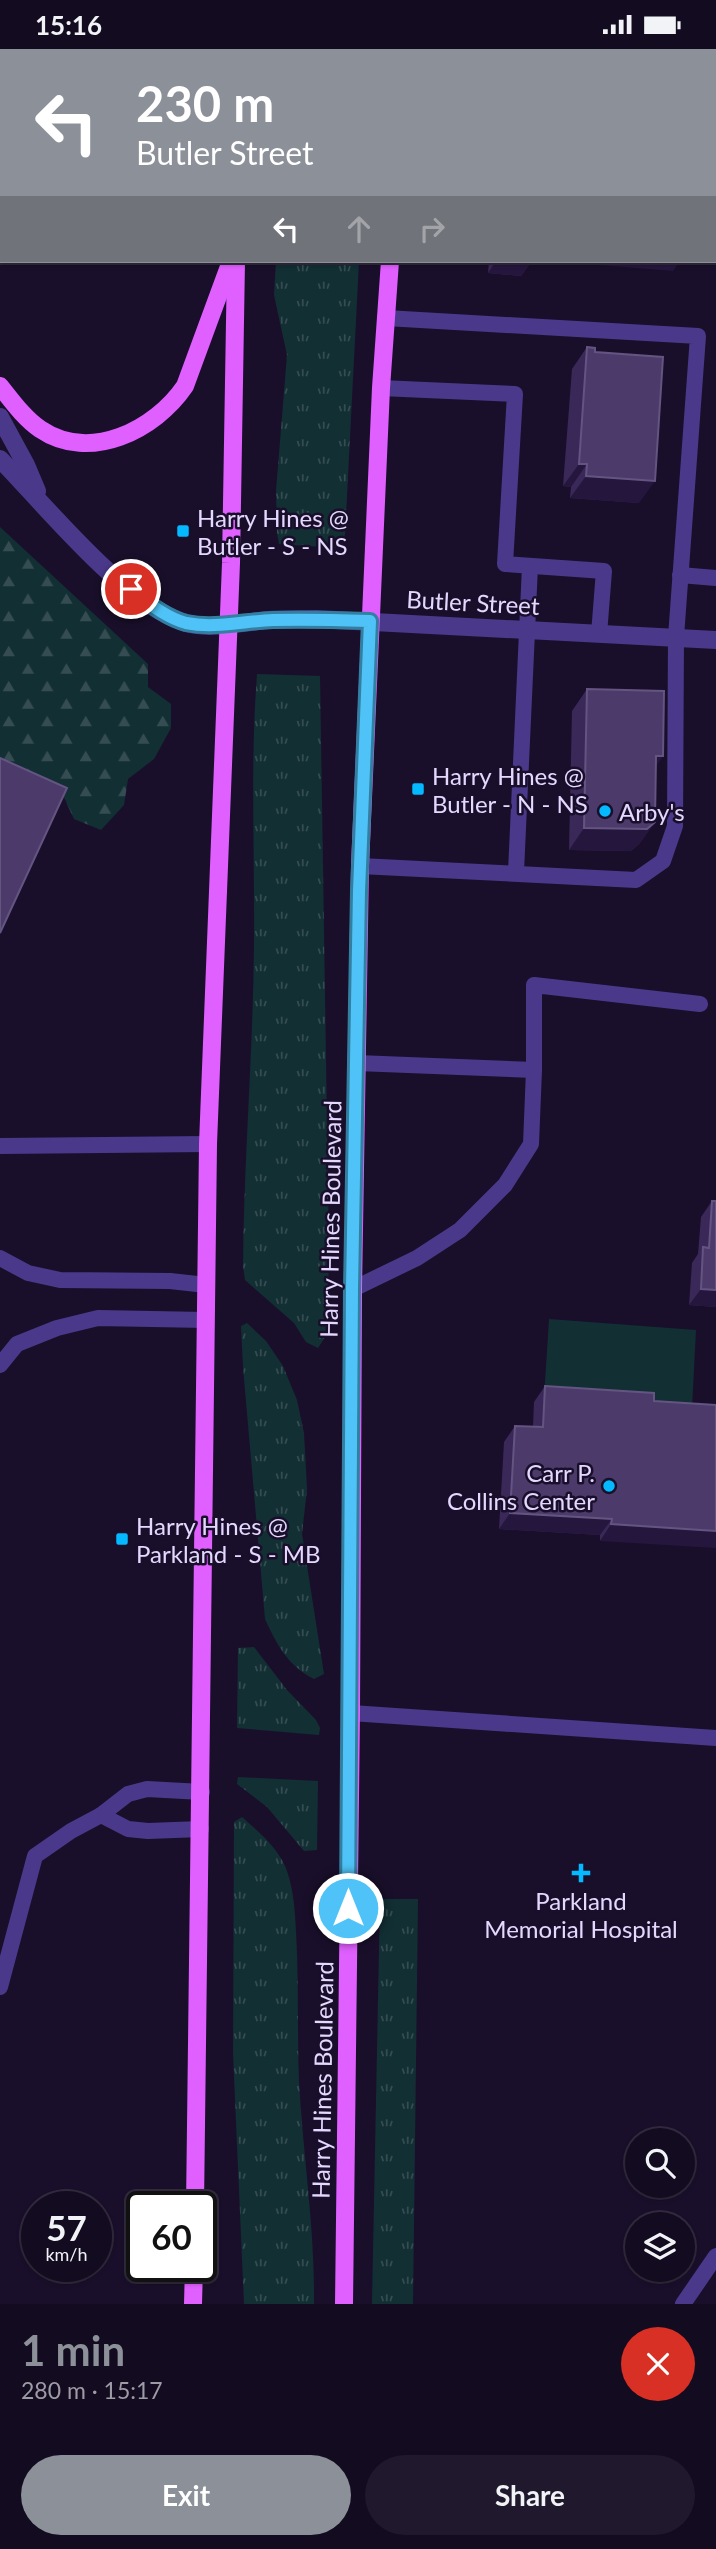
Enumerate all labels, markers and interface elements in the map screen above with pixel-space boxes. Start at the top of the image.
text: 15:16 [35,9,102,41]
text: 230 m [136,74,274,132]
icon: left [21,77,112,168]
text: Butler Street [136,133,314,172]
icon: left [267,210,305,248]
icon: ahead [340,210,378,248]
icon: right [413,210,451,248]
place label: Harry Hines @ Butler - S - NS [197,503,349,560]
marker: Harry Hines @ Butler - S - NS [175,523,191,539]
pin [101,559,161,619]
icon: arrive [112,570,150,608]
street label: Butler Street [406,584,541,620]
place label: Harry Hines @ Butler - N - NS [432,761,588,818]
marker: Harry Hines @ Butler - N - NS [410,781,426,797]
place label: Arby's [619,797,685,826]
marker: Arby's [597,803,613,819]
street label: Harry Hines Boulevard [313,1100,347,1338]
place label: Carr P. Collins Center [447,1458,595,1515]
marker: Carr P. Collins Center [601,1478,617,1494]
place label: Harry Hines @ Parkland - S - MB [136,1511,321,1568]
marker: Harry Hines @ Parkland - S - MB [114,1531,130,1547]
marker: Parkland Memorial Hospital [571,1863,591,1883]
position arrow [311,1871,385,1945]
place label: Parkland Memorial Hospital [484,1886,678,1943]
street label: Harry Hines Boulevard [305,1961,339,2199]
map controls [625,2128,695,2282]
button: search [625,2128,695,2198]
speed limit sign: 60 [126,2191,217,2282]
text: 57 [46,2206,87,2248]
button: layers [625,2212,695,2282]
text: km/h [45,2243,88,2265]
text: 1 min [21,2325,125,2375]
button: close [621,2327,695,2401]
text: 280 m · 15:17 [21,2376,163,2404]
button: Exit [21,2455,351,2535]
button: Share [365,2455,695,2535]

